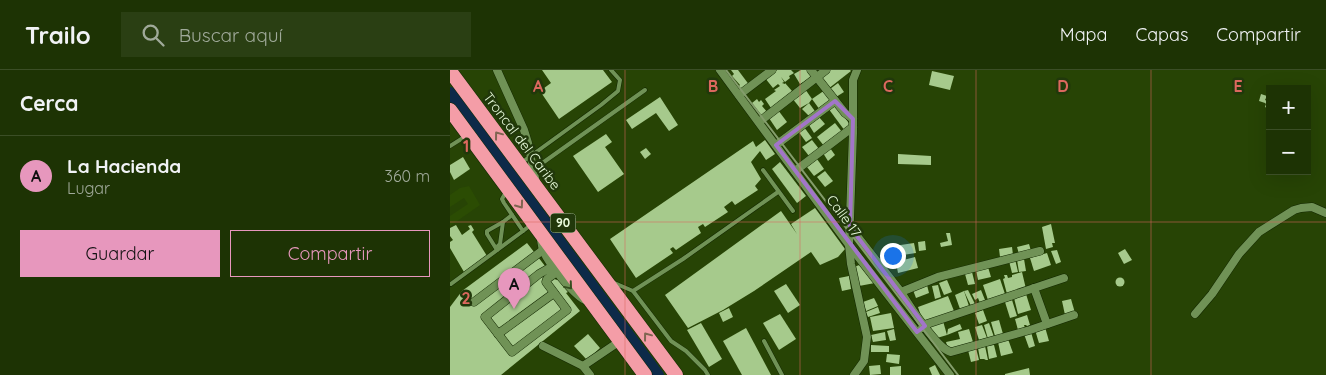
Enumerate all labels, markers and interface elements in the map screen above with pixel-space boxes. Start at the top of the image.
search box [121,12,471,57]
text: Trailo [25,20,91,50]
icon: search [139,21,167,49]
text: Buscar aquí [179,23,283,47]
text: Mapa [1060,23,1107,46]
text: Capas [1135,23,1188,46]
text: Compartir [1216,23,1301,46]
text: A [533,76,544,96]
text: B [708,76,718,96]
text: C [883,76,893,96]
text: D [1057,76,1069,96]
text: E [1233,76,1243,96]
map controls [1266,85,1311,175]
button: + [1266,85,1311,130]
street label: Troncal del Caribe [479,89,565,194]
text: Cerca [20,90,78,116]
button: − [1266,130,1311,175]
one-way arrow [495,132,503,141]
text: 1 [463,136,469,156]
text: La Hacienda [67,154,181,178]
text: A [31,166,41,186]
text: 360 m [385,166,430,186]
text: Lugar [67,178,110,198]
street label: Calle 17 [823,191,865,241]
one-way arrow [515,199,523,208]
road number: 90 [550,214,576,232]
button: Guardar [20,230,220,277]
button: Compartir [230,230,430,277]
your location [880,243,906,269]
pin: A [498,268,530,309]
one-way arrow [563,280,572,289]
text: 2 [461,288,471,308]
one-way arrow [644,332,653,342]

